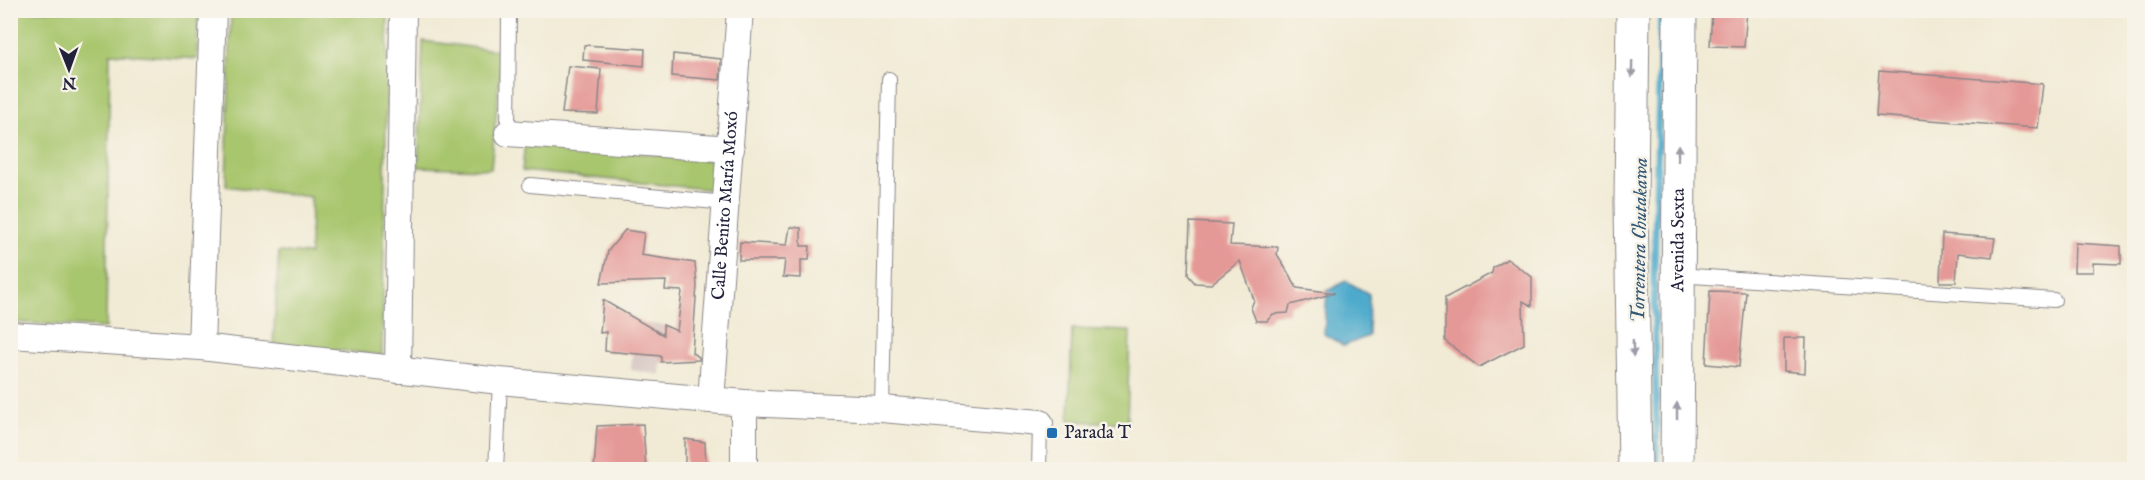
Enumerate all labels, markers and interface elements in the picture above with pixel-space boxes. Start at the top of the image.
north arrow [39,39,99,99]
one-way arrow [1627,59,1637,78]
text: N [62,72,77,92]
street label: Calle Benito María Moxó [707,110,744,301]
one-way arrow [1673,144,1683,163]
water label: Torrentera Chutakawa [1626,157,1654,323]
street label: Avenida Sexta [1667,188,1690,293]
one-way arrow [1628,338,1638,357]
one-way arrow [1672,402,1682,421]
place label: Parada T [1064,422,1131,445]
marker: Parada T [1045,426,1059,440]

